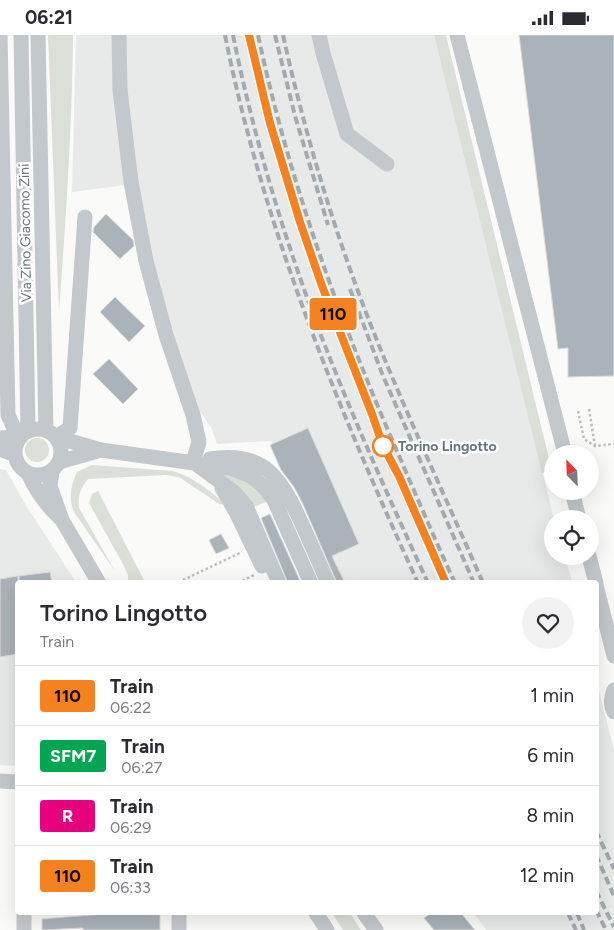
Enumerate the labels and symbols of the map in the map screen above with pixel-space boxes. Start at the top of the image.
street label: Via Zino Giacomo Zini [16,164,35,302]
line badge: 110 [304,298,362,330]
marker: Torino Lingotto [372,435,394,457]
place label: Torino Lingotto [398,438,497,455]
north arrow [544,445,599,500]

